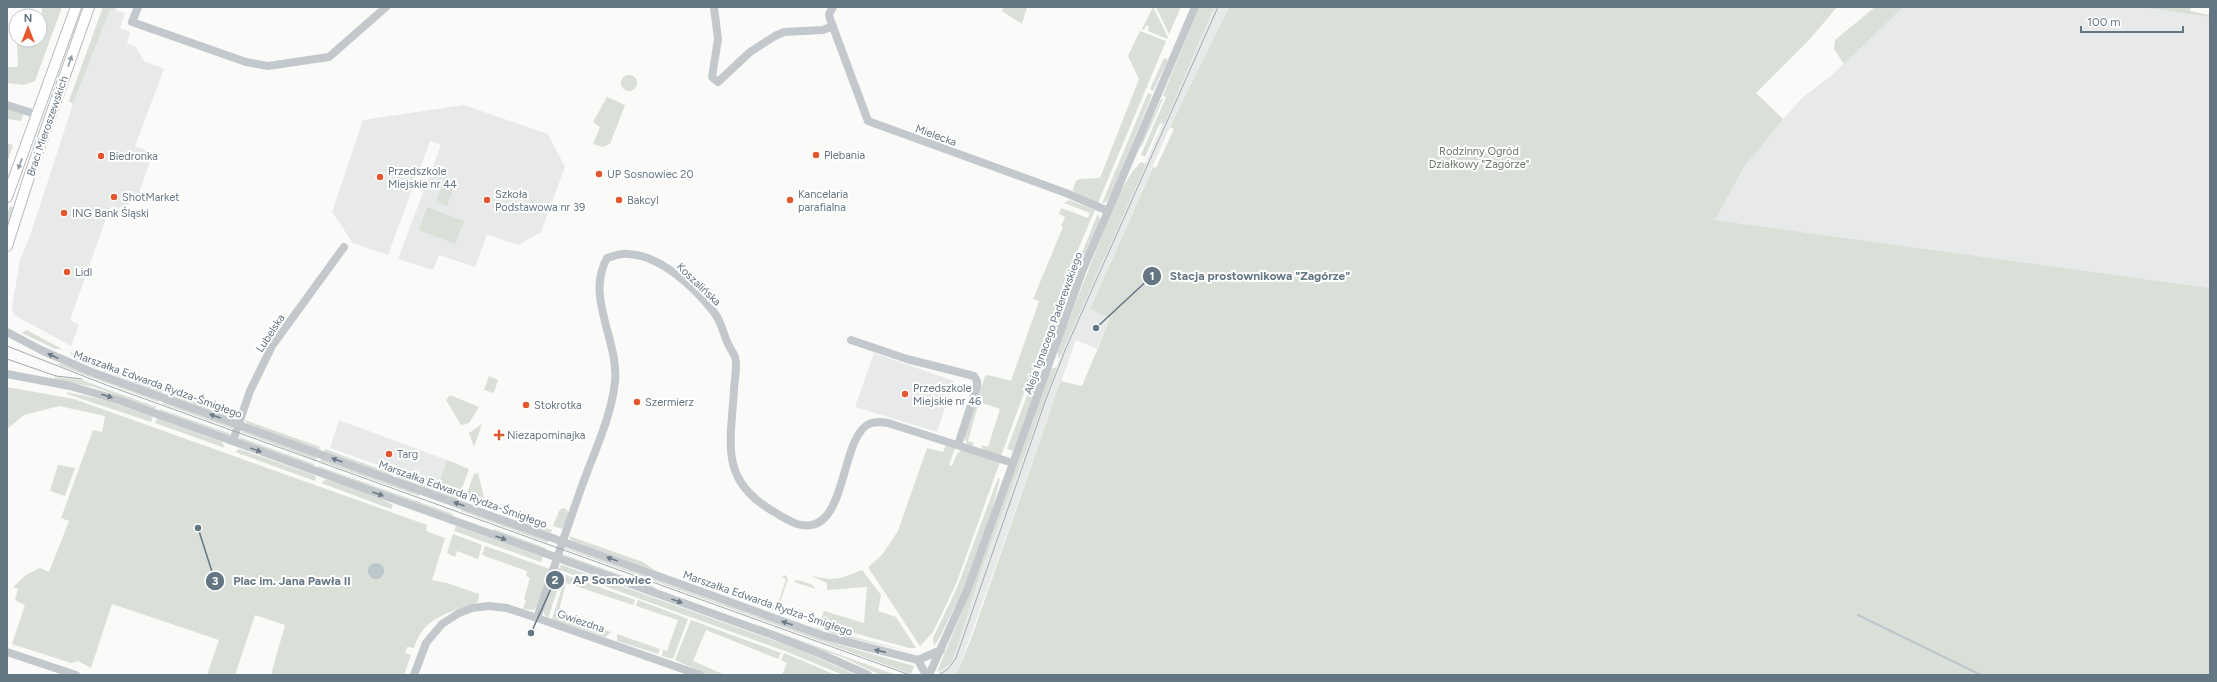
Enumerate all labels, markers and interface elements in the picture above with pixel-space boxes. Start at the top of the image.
north arrow [8,8,48,48]
scale bar [2081,8,2183,34]
text: N [24,12,32,25]
text: 100 m [2087,15,2121,29]
one-way arrow [67,55,73,67]
street label: Braci Mieroszewskich [24,74,71,178]
street label: Mielecka [913,122,958,149]
park label: Rodzinny Ogród Działkowy "Zagórze" [1429,145,1529,171]
place label: Plebania [824,149,865,162]
place label: Biedronka [109,150,158,163]
marker: Plebania [811,150,821,160]
marker: Biedronka [96,151,106,161]
one-way arrow [17,159,23,171]
place label: Przedszkole Miejskie nr 44 [388,165,457,191]
place label: UP Sosnowiec 20 [607,168,694,181]
marker: UP Sosnowiec 20 [594,169,604,179]
marker: Przedszkole Miejskie nr 44 [375,172,385,182]
place label: Szkoła Podstawowa nr 39 [495,188,585,214]
place label: Kancelaria parafialna [798,188,848,214]
place label: ShotMarket [122,191,179,204]
marker: ShotMarket [109,192,119,202]
place label: Bakcyl [627,194,659,207]
marker: Szkoła Podstawowa nr 39 [482,195,492,205]
marker: Bakcyl [614,195,624,205]
marker: Kancelaria parafialna [785,195,795,205]
place label: ING Bank Śląski [72,206,149,220]
marker: ING Bank Śląski [59,208,69,218]
street label: Aleja Ignacego Paderewskiego [1022,250,1085,396]
street label: Koszalińska [674,260,723,309]
callout: Stacja prostownikowa "Zagórze" [1142,264,1359,288]
place label: Lidl [75,266,92,279]
marker: Lidl [62,267,72,277]
text: 1 [1149,269,1155,283]
text: Stacja prostownikowa "Zagórze" [1170,269,1350,283]
street label: Lubelska [253,312,287,355]
street label: Marszałka Edwarda Rydza-Śmigłego [72,347,244,421]
one-way arrow [47,353,58,359]
place label: Przedszkole Miejskie nr 46 [913,382,981,408]
marker: Przedszkole Miejskie nr 46 [900,389,910,399]
one-way arrow [102,393,114,399]
place label: Szermierz [645,396,694,409]
marker: Szermierz [632,397,642,407]
place label: Stokrotka [534,399,582,412]
marker: Stokrotka [521,400,531,410]
one-way arrow [208,413,220,419]
place label: Niezapominajka [507,429,585,442]
marker: Niezapominajka [494,430,504,440]
one-way arrow [250,447,262,453]
place label: Targ [397,448,418,461]
marker: Targ [384,449,394,459]
one-way arrow [331,457,343,463]
street label: Marszałka Edwarda Rydza-Śmigłego [377,457,549,531]
one-way arrow [373,491,385,497]
one-way arrow [453,501,465,507]
one-way arrow [495,536,507,542]
one-way arrow [606,556,618,562]
street label: Marszałka Edwarda Rydza-Śmigłego [681,567,855,639]
callout: AP Sosnowiec [545,568,660,592]
callout: Plac im. Jana Pawła II [205,569,359,593]
text: 2 [552,573,559,587]
text: AP Sosnowiec [573,573,652,587]
text: 3 [212,574,219,588]
text: Plac im. Jana Pawła II [233,574,351,588]
one-way arrow [671,599,683,605]
street label: Gwiezdna [555,607,606,636]
one-way arrow [780,620,792,626]
one-way arrow [873,648,886,654]

